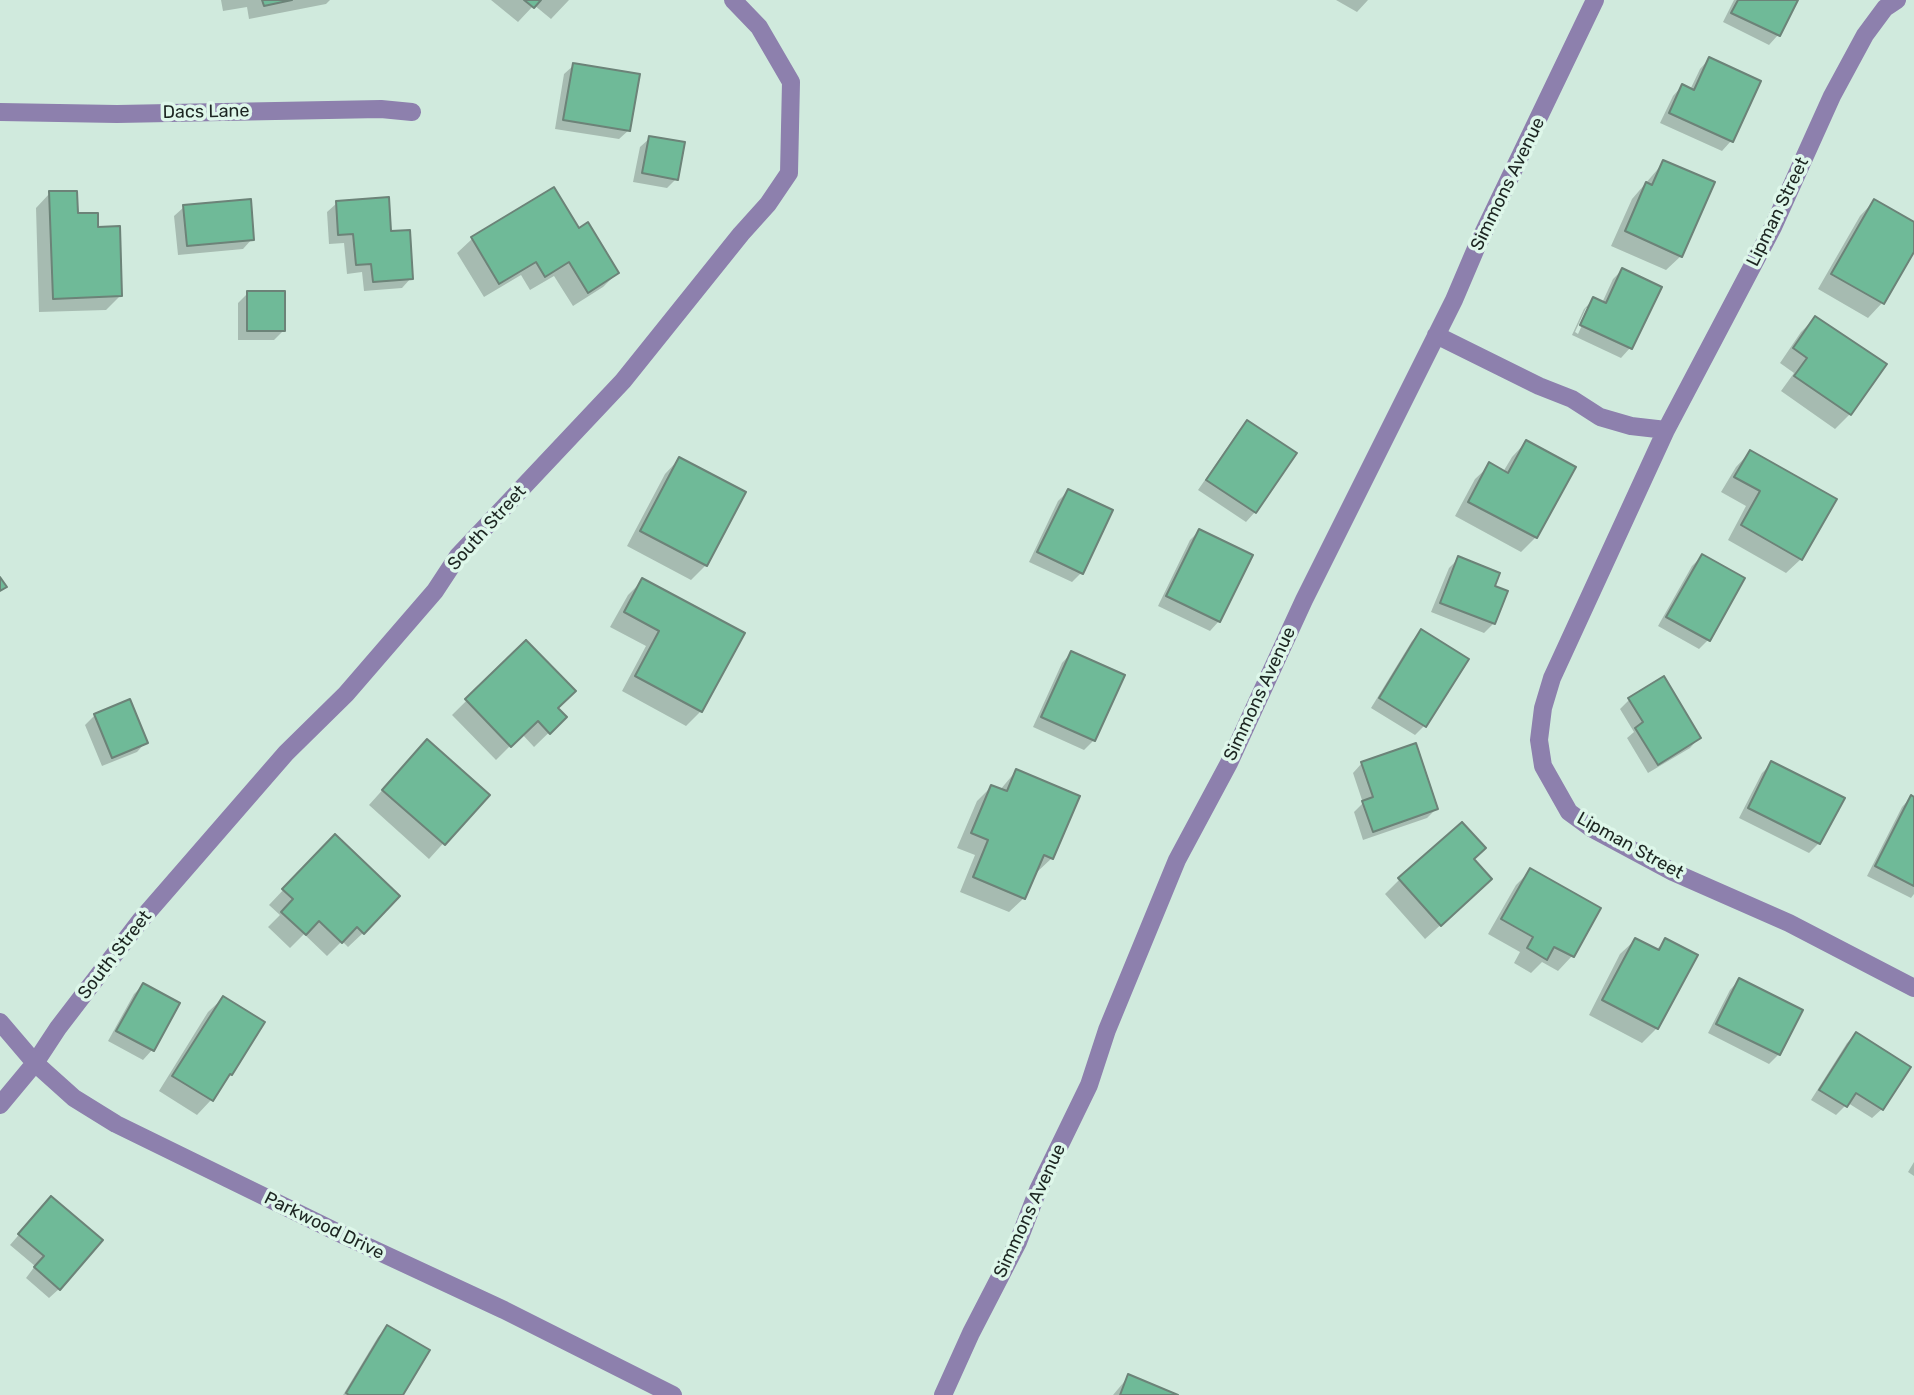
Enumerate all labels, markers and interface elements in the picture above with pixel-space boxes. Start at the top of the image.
street label: Dacs Lane [162,100,250,124]
street label: Simmons Avenue [1466,114,1550,254]
street label: Lipman Street [1742,154,1814,270]
street label: South Street [443,481,531,575]
street label: Simmons Avenue [1219,624,1301,764]
street label: Lipman Street [1573,808,1687,884]
street label: South Street [74,906,156,1004]
street label: Simmons Avenue [989,1141,1071,1281]
street label: Parkwood Drive [261,1188,387,1264]

